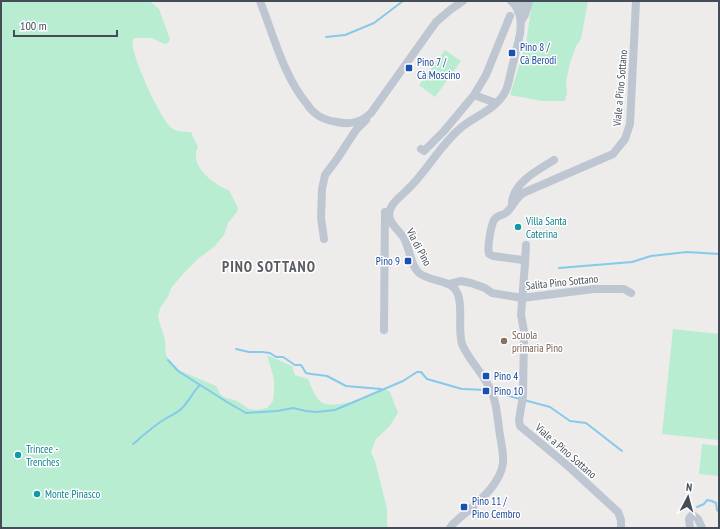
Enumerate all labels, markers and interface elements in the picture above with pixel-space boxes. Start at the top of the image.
scale bar [14,12,117,38]
text: 100 m [20,18,47,33]
place label: Pino 8 / Cà Berodi [520,40,556,67]
marker: Pino 8 / Cà Berodi [507,48,517,58]
street label: Viale a Pino Sottano [610,49,630,128]
place label: Pino 7 / Cà Moscino [417,55,460,82]
marker: Pino 7 / Cà Moscino [404,63,414,73]
place label: Villa Santa Caterina [525,214,567,241]
marker: Villa Santa Caterina [513,222,523,232]
street label: Via di Pino [403,225,435,268]
place label: Pino 9 [376,254,400,268]
marker: Pino 9 [403,256,413,266]
district label: PINO SOTTANO [222,257,316,276]
street label: Salita Pino Sottano [525,271,599,293]
place label: Scuola primaria Pino [512,328,563,355]
marker: Scuola primaria Pino [499,336,509,346]
place label: Pino 4 [494,369,518,383]
marker: Pino 4 [481,371,491,381]
place label: Pino 10 [494,384,523,398]
marker: Pino 10 [481,386,491,396]
street label: Viale a Pino Sottano [532,420,600,482]
place label: Trincee - Trenches [26,442,60,469]
marker: Trincee - Trenches [13,450,23,460]
north arrow [668,477,708,517]
text: N [685,480,693,494]
place label: Monte Pinasco [45,487,100,501]
marker: Monte Pinasco [32,489,42,499]
place label: Pino 11 / Pino Cembro [472,494,520,521]
marker: Pino 11 / Pino Cembro [459,502,469,512]

